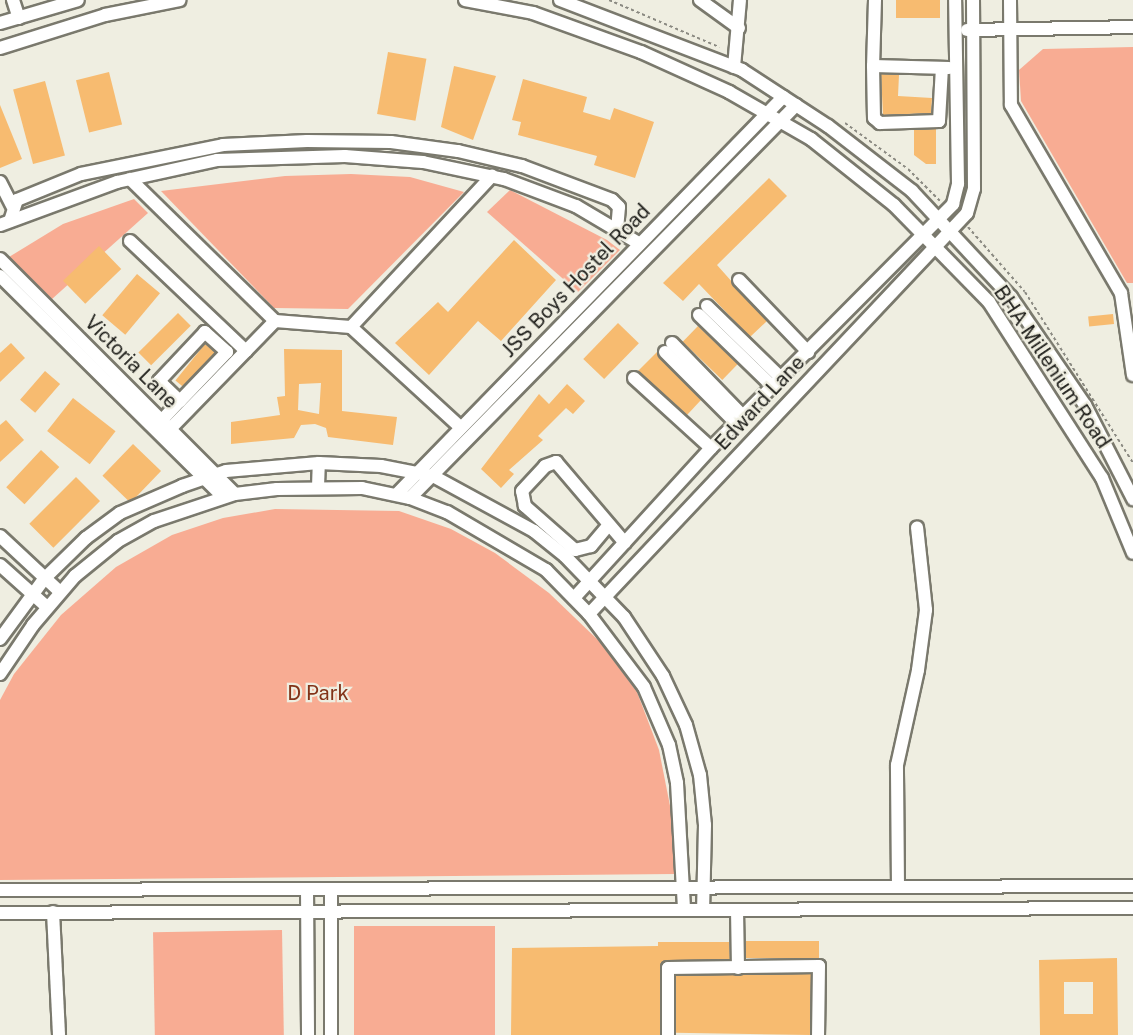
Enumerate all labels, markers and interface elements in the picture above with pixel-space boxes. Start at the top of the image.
street label: JSS Boys Hostel Road [497,200,655,362]
street label: BHA Millenium Road [989,281,1115,453]
street label: Victoria Lane [80,311,182,413]
street label: Edward Lane [710,351,810,455]
park label: D Park [287,681,349,705]

